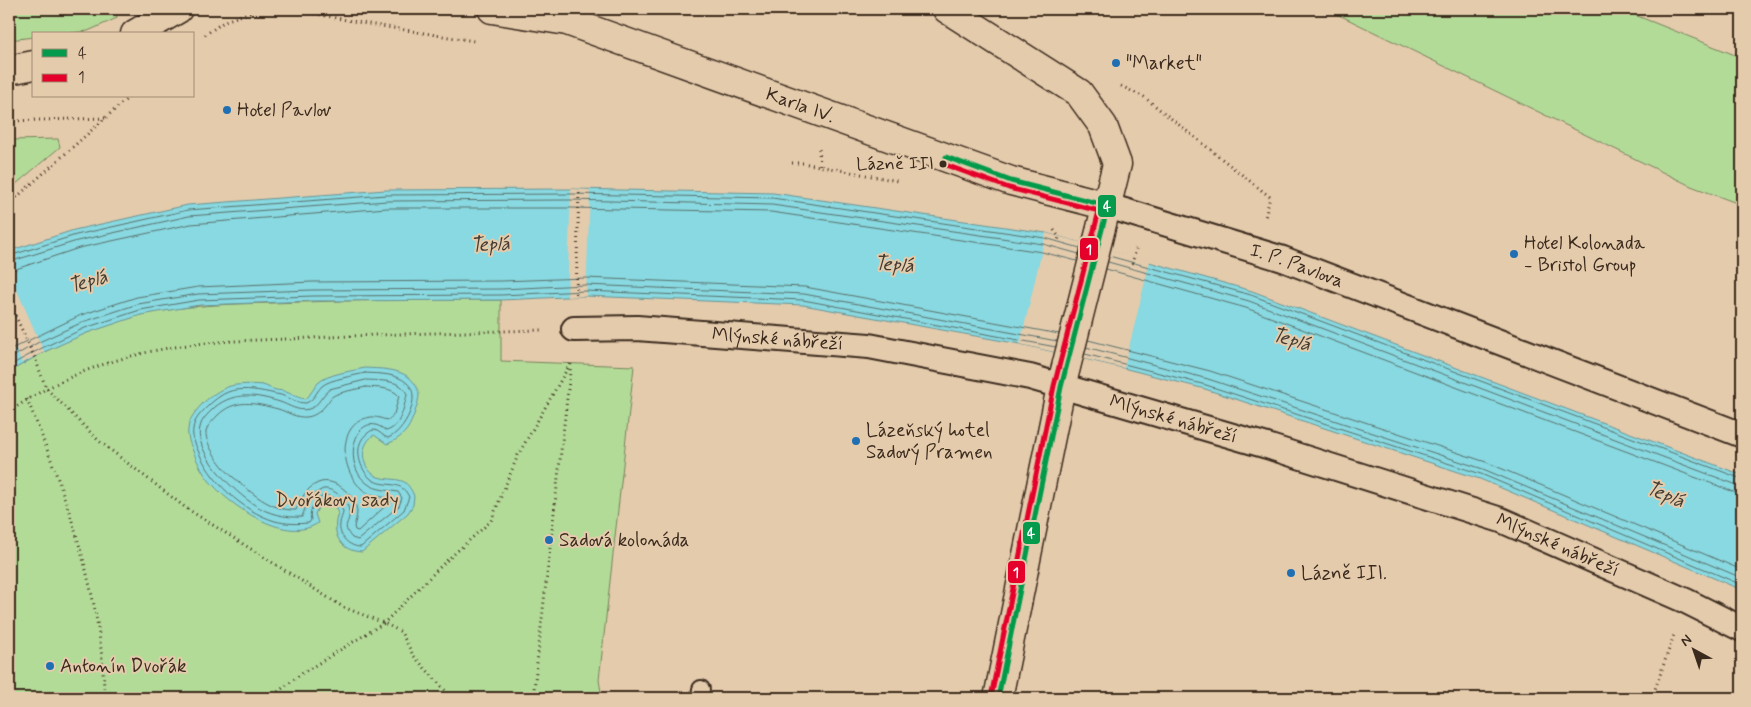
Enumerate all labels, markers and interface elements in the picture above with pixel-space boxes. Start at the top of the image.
legend [32,32,195,98]
text: 4 [78,44,87,64]
place label: "Market" [1126,51,1202,76]
marker: "Market" [1110,57,1122,69]
text: 1 [78,68,85,88]
street label: Karla IV. [763,81,838,129]
place label: Hotel Pavlov [237,98,332,123]
marker: Hotel Pavlov [221,104,233,116]
place label: Lázně III [856,152,934,176]
marker: Lázně III [938,159,948,169]
line badge: 4 [1097,194,1117,218]
text: 4 [1103,198,1112,216]
water label: Teplá [469,230,511,260]
place label: Hotel Kolonada - Bristol Group [1524,231,1646,278]
line badge: 1 [1079,237,1099,261]
street label: I. P. Pavlova [1247,237,1347,294]
text: 1 [1086,241,1092,259]
marker: Hotel Kolonada - Bristol Group [1508,248,1520,260]
water label: Teplá [873,250,915,280]
water label: Teplá [65,263,111,300]
street label: Mlýnské nábřeží [711,321,844,356]
water label: Teplá [1268,322,1314,359]
street label: Mlýnské nábřeží [1107,388,1240,449]
place label: Lázeňský hotel Sadový Pramen [866,418,993,466]
marker: Lázeňský hotel Sadový Pramen [850,435,862,447]
water label: Teplá [1641,475,1689,515]
park label: Dvořákovy sady [275,488,399,514]
street label: Mlýnské nábřeží [1492,507,1623,583]
line badge: 4 [1022,521,1041,545]
text: 4 [1027,525,1036,543]
place label: Sadová kolonáda [559,528,689,553]
marker: Sadová kolonáda [543,534,555,546]
line badge: 1 [1007,560,1026,584]
place label: Lázně III. [1301,561,1387,586]
text: 1 [1013,564,1019,582]
marker: Lázně III. [1285,567,1297,579]
north arrow [1668,624,1718,674]
text: N [1677,631,1696,651]
place label: Antonín Dvořák [60,654,187,679]
marker: Antonín Dvořák [44,660,56,672]

